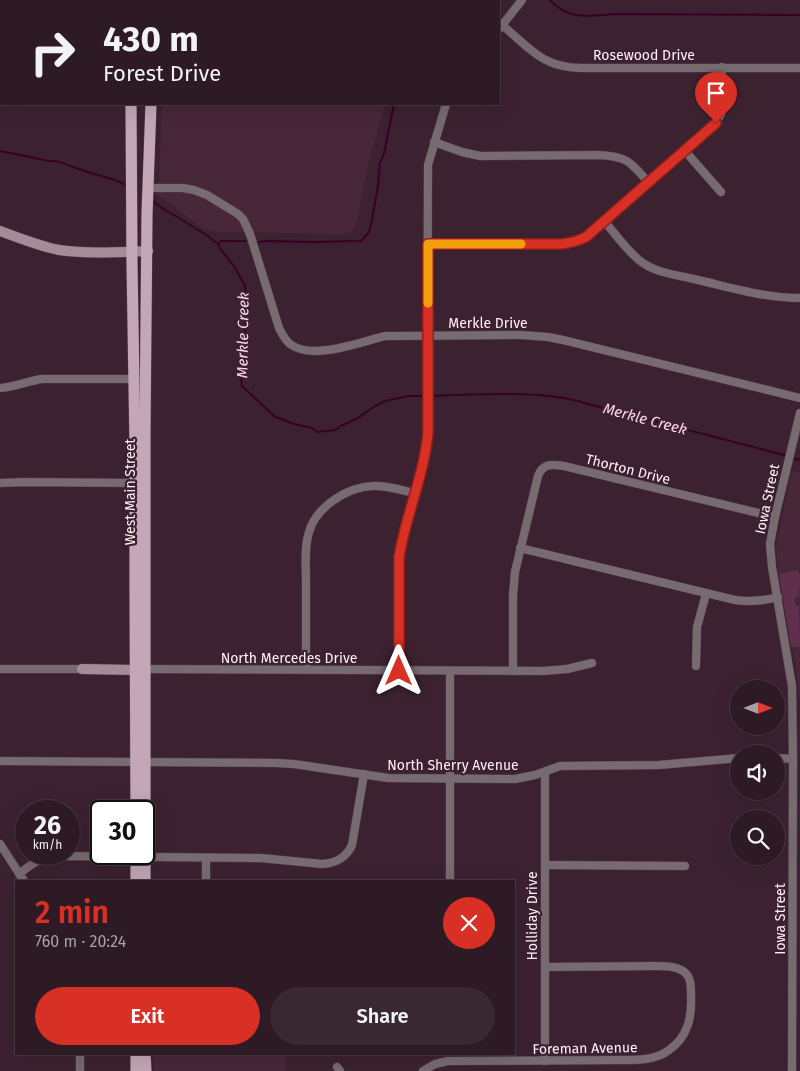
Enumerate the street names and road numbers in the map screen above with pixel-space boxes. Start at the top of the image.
street label: Rosewood Drive [593,47,695,64]
street label: Merkle Drive [448,315,528,332]
street label: West Main Street [122,438,139,545]
street label: Thorton Drive [584,451,672,488]
street label: Iowa Street [752,461,783,536]
street label: North Mercedes Drive [221,650,357,667]
street label: North Sherry Avenue [387,757,519,774]
street label: Holliday Drive [524,871,541,961]
street label: Iowa Street [772,882,789,955]
street label: Foreman Avenue [532,1039,638,1058]

